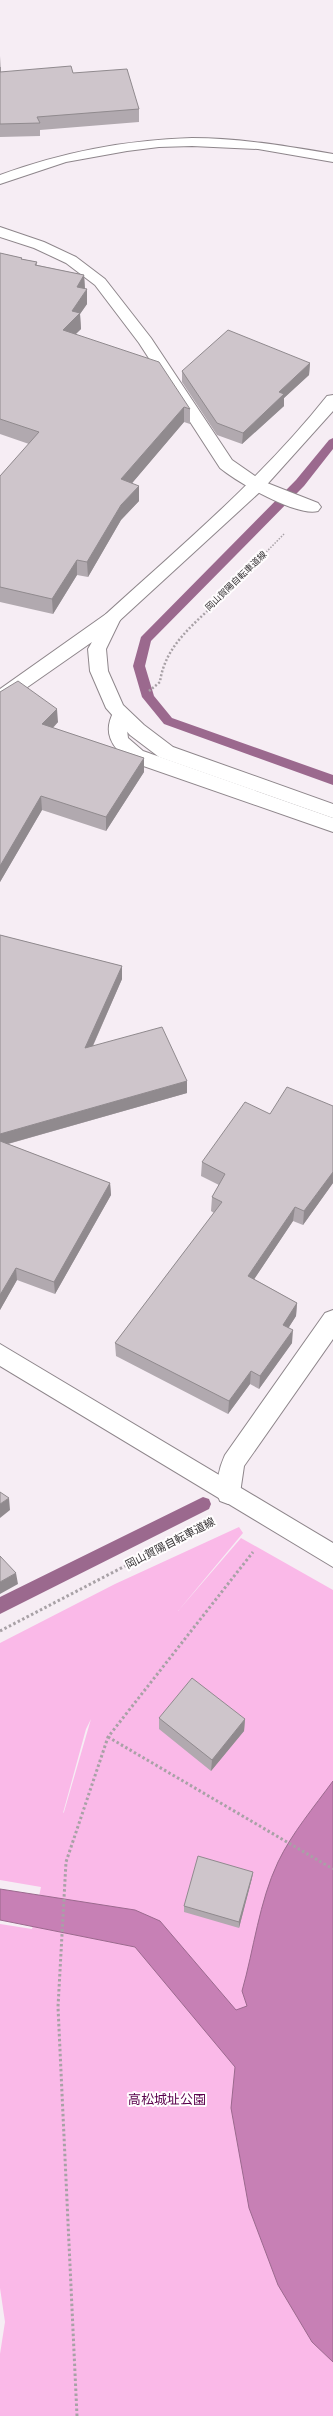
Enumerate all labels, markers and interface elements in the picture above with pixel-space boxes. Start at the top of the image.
street label: 岡山賀陽自転車道線 [203,549,269,613]
street label: 岡山賀陽自転車道線 [123,1515,217,1572]
park label: 高松城址公園 [128,2092,206,2107]

